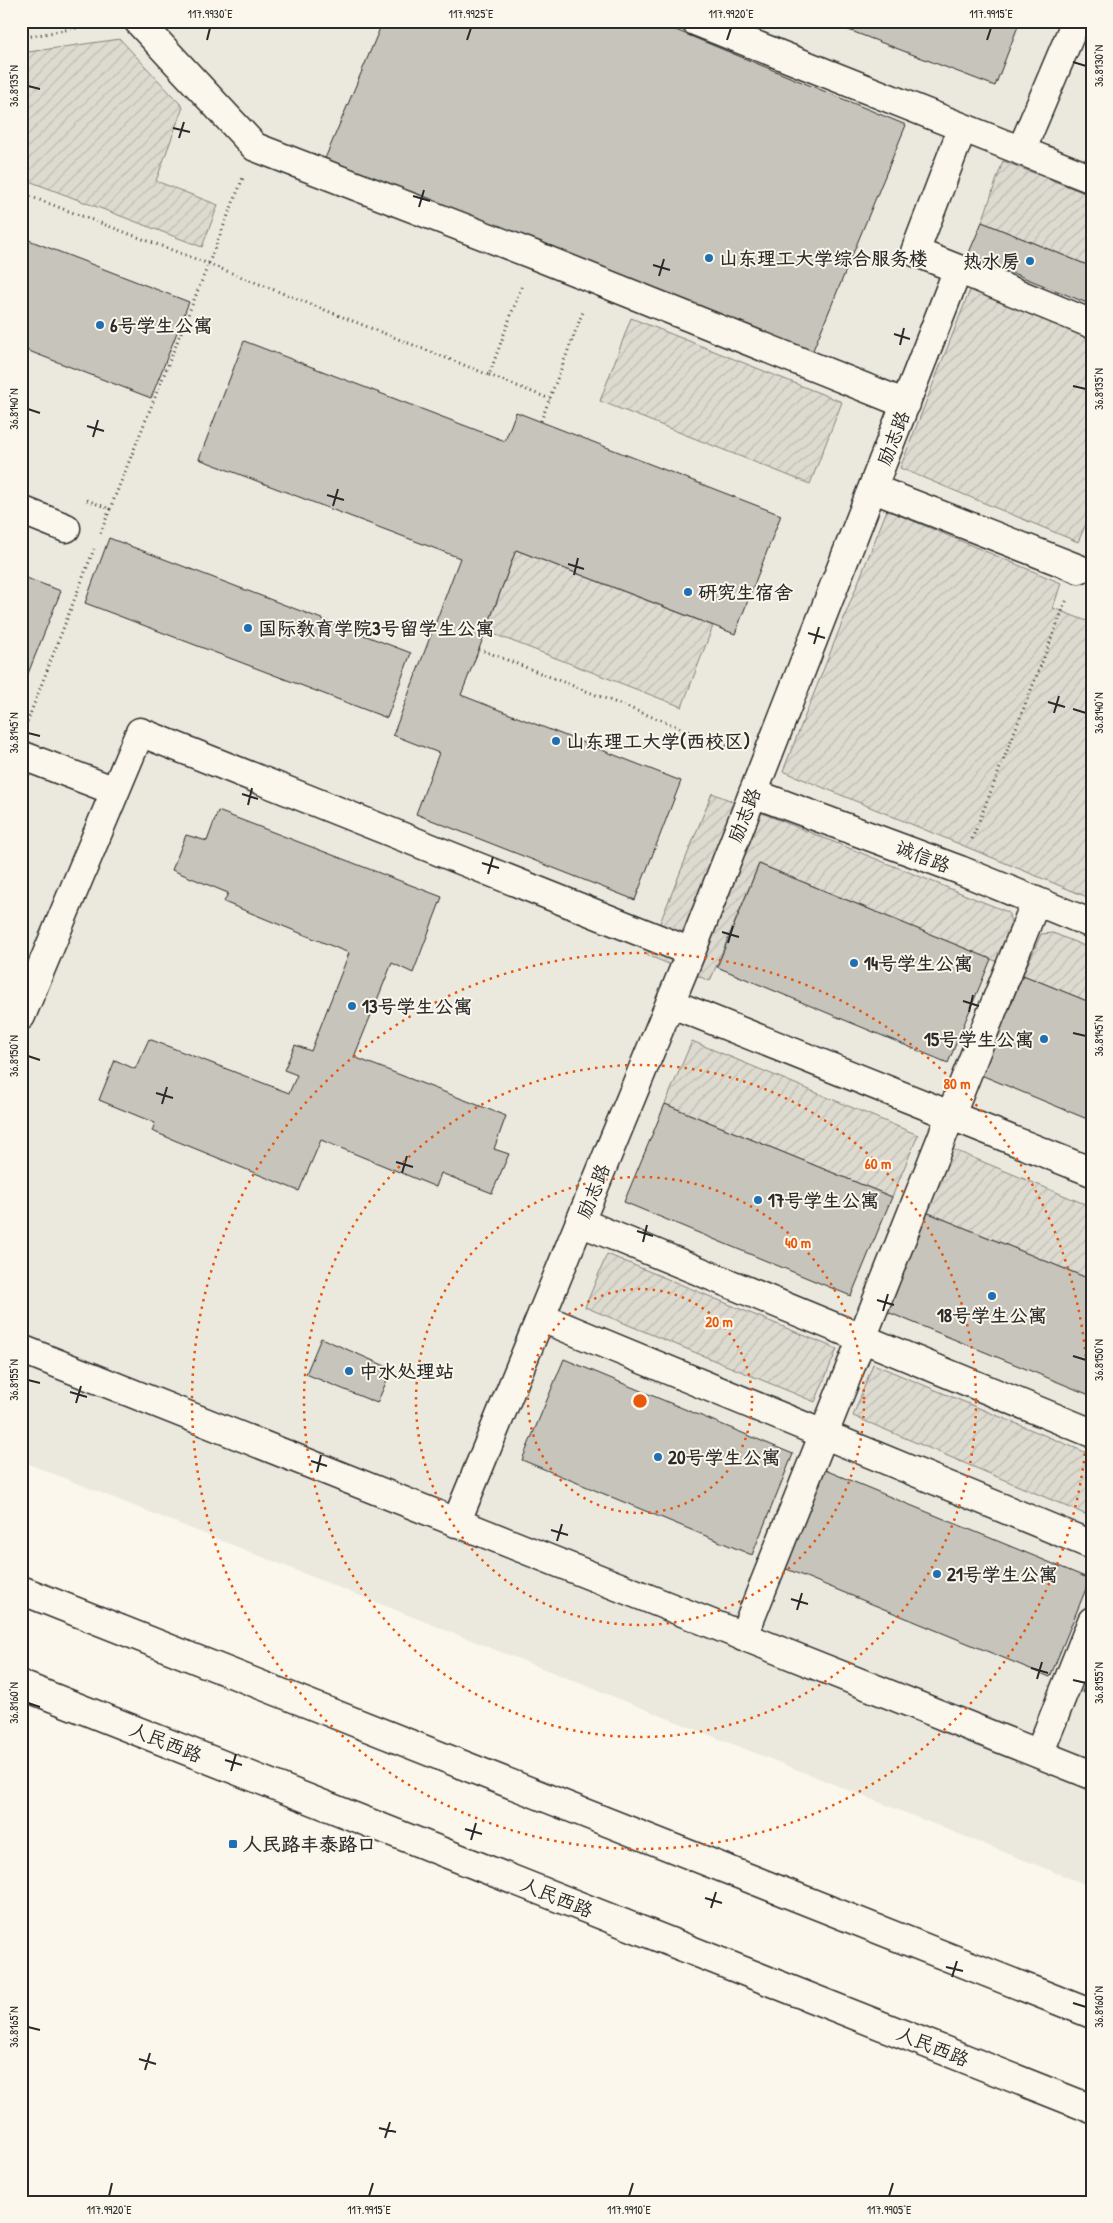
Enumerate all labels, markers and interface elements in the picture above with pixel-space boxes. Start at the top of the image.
text: 117.9930°E [188,5,233,22]
text: 117.9925°E [449,5,494,22]
text: 117.9920°E [708,5,754,22]
text: 117.9915°E [969,5,1013,22]
text: 36.8130°N [1090,45,1107,87]
text: 36.8135°N [5,65,22,107]
place label: 山东理工大学综合服务楼 [719,245,928,271]
place label: 热水房 [963,248,1020,274]
marker: 山东理工大学综合服务楼 [703,252,715,264]
marker: 热水房 [1024,255,1036,267]
place label: 6号学生公寓 [110,312,213,338]
marker: 6号学生公寓 [94,319,106,331]
text: 36.8135°N [1090,368,1107,410]
text: 36.8140°N [5,388,22,430]
street label: 励志路 [871,407,915,469]
place label: 研究生宿舍 [698,579,793,605]
marker: 研究生宿舍 [682,586,694,598]
place label: 国际教育学院3号留学生公寓 [258,615,495,641]
marker: 国际教育学院3号留学生公寓 [242,622,254,634]
text: 36.8140°N [1090,692,1107,734]
text: 36.8145°N [5,712,22,754]
place label: 山东理工大学(西校区) [566,728,750,754]
marker: 山东理工大学(西校区) [550,735,562,747]
street label: 励志路 [722,784,766,846]
street label: 诚信路 [892,834,954,878]
place label: 14号学生公寓 [864,950,973,976]
marker: 14号学生公寓 [848,957,860,969]
place label: 13号学生公寓 [362,993,472,1019]
marker: 13号学生公寓 [346,1000,358,1012]
text: 36.8145°N [1090,1015,1107,1057]
place label: 15号学生公寓 [924,1026,1034,1052]
marker: 15号学生公寓 [1038,1033,1050,1045]
text: 36.8150°N [5,1035,22,1077]
text: 80 m [944,1073,970,1094]
text: 60 m [865,1153,891,1174]
street label: 励志路 [570,1160,616,1222]
place label: 17号学生公寓 [768,1187,879,1213]
marker: 17号学生公寓 [752,1194,764,1206]
text: 40 m [785,1232,811,1253]
marker: 18号学生公寓 [986,1290,998,1302]
place label: 18号学生公寓 [937,1302,1047,1328]
text: 20 m [705,1311,733,1332]
text: 36.8150°N [1090,1339,1107,1381]
place label: 中水处理站 [359,1358,454,1384]
text: 36.8155°N [5,1359,22,1401]
marker: 中水处理站 [343,1365,355,1377]
centre of rings [631,1392,649,1410]
place label: 20号学生公寓 [668,1444,780,1470]
marker: 20号学生公寓 [652,1451,664,1463]
place label: 21号学生公寓 [947,1561,1058,1587]
marker: 21号学生公寓 [931,1568,943,1580]
text: 36.8155°N [1090,1662,1107,1704]
text: 36.8160°N [5,1682,22,1724]
street label: 人民西路 [126,1716,206,1768]
place label: 人民路丰泰路口 [243,1831,376,1857]
marker: 人民路丰泰路口 [227,1838,239,1850]
street label: 人民西路 [517,1871,597,1923]
text: 36.8160°N [1090,1986,1107,2028]
text: 36.8165°N [5,2006,22,2048]
street label: 人民西路 [893,2020,973,2072]
text: 117.9920°E [86,2201,132,2218]
text: 117.9915°E [347,2201,391,2218]
text: 117.9910°E [607,2201,652,2218]
text: 117.9905°E [867,2201,912,2218]

